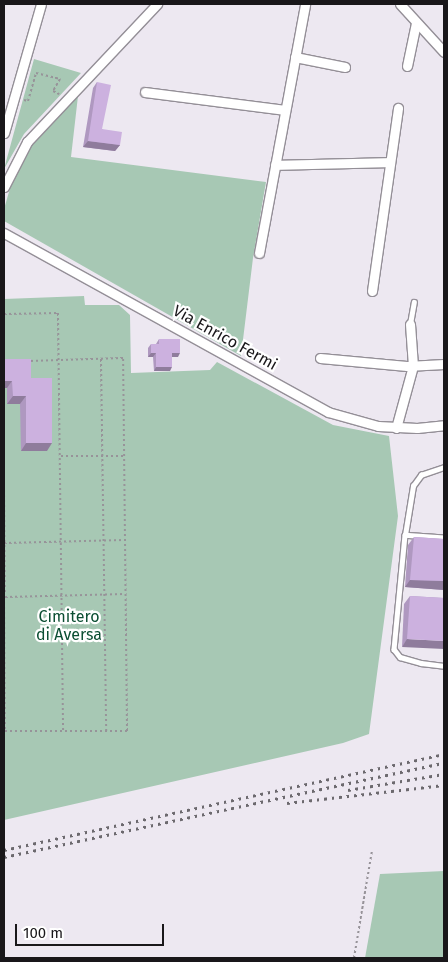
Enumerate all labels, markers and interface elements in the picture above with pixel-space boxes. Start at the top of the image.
street label: Via Enrico Fermi [170,301,280,375]
park label: Cimitero di Aversa [36,607,102,645]
scale bar [18,914,166,946]
text: 100 m [23,924,63,942]

